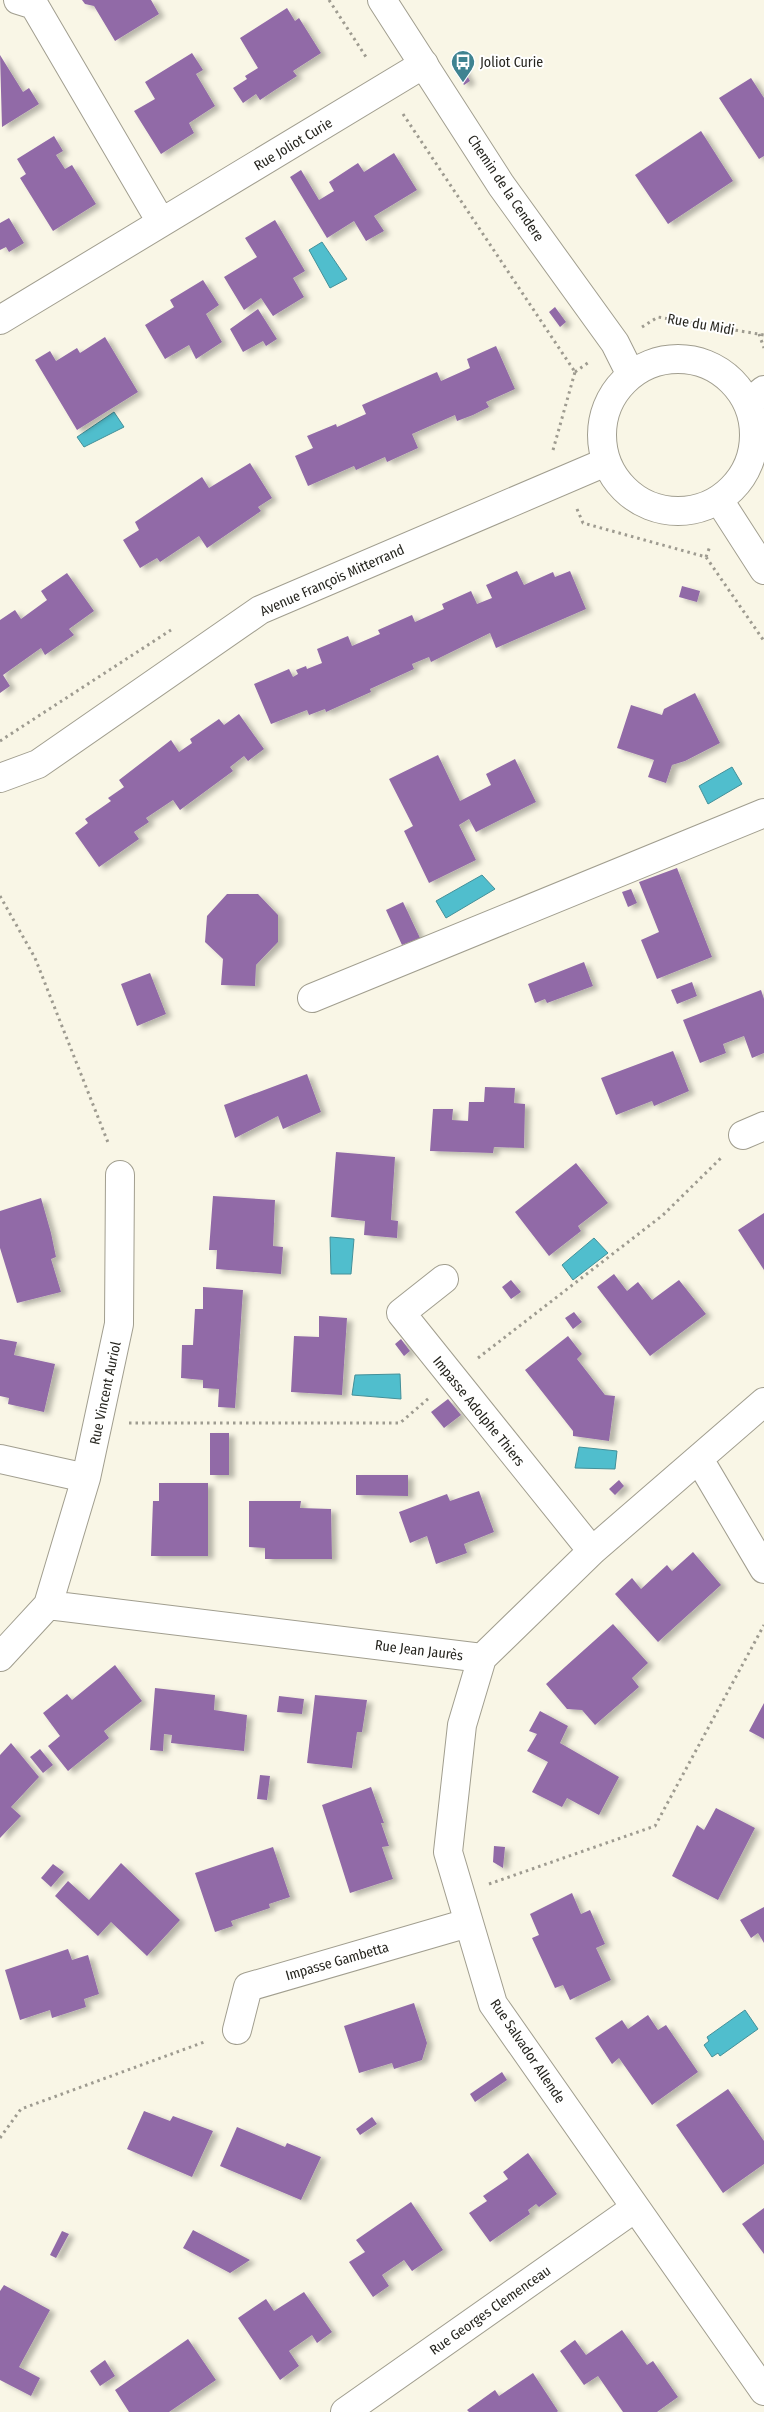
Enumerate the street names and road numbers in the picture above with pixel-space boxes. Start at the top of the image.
street label: Rue Joliot Curie [251,114,336,174]
street label: Chemin de la Cendere [464,132,548,245]
street label: Rue du Midi [666,310,736,339]
street label: Avenue François Mitterrand [257,541,407,620]
street label: Rue Vincent Auriol [86,1340,125,1446]
street label: Impasse Adolphe Thiers [429,1353,528,1470]
street label: Rue Jean Jaurès [374,1637,464,1664]
street label: Impasse Gambetta [284,1939,391,1984]
street label: Rue Salvador Allende [487,1996,569,2107]
street label: Rue Georges Clemenceau [426,2262,554,2359]

